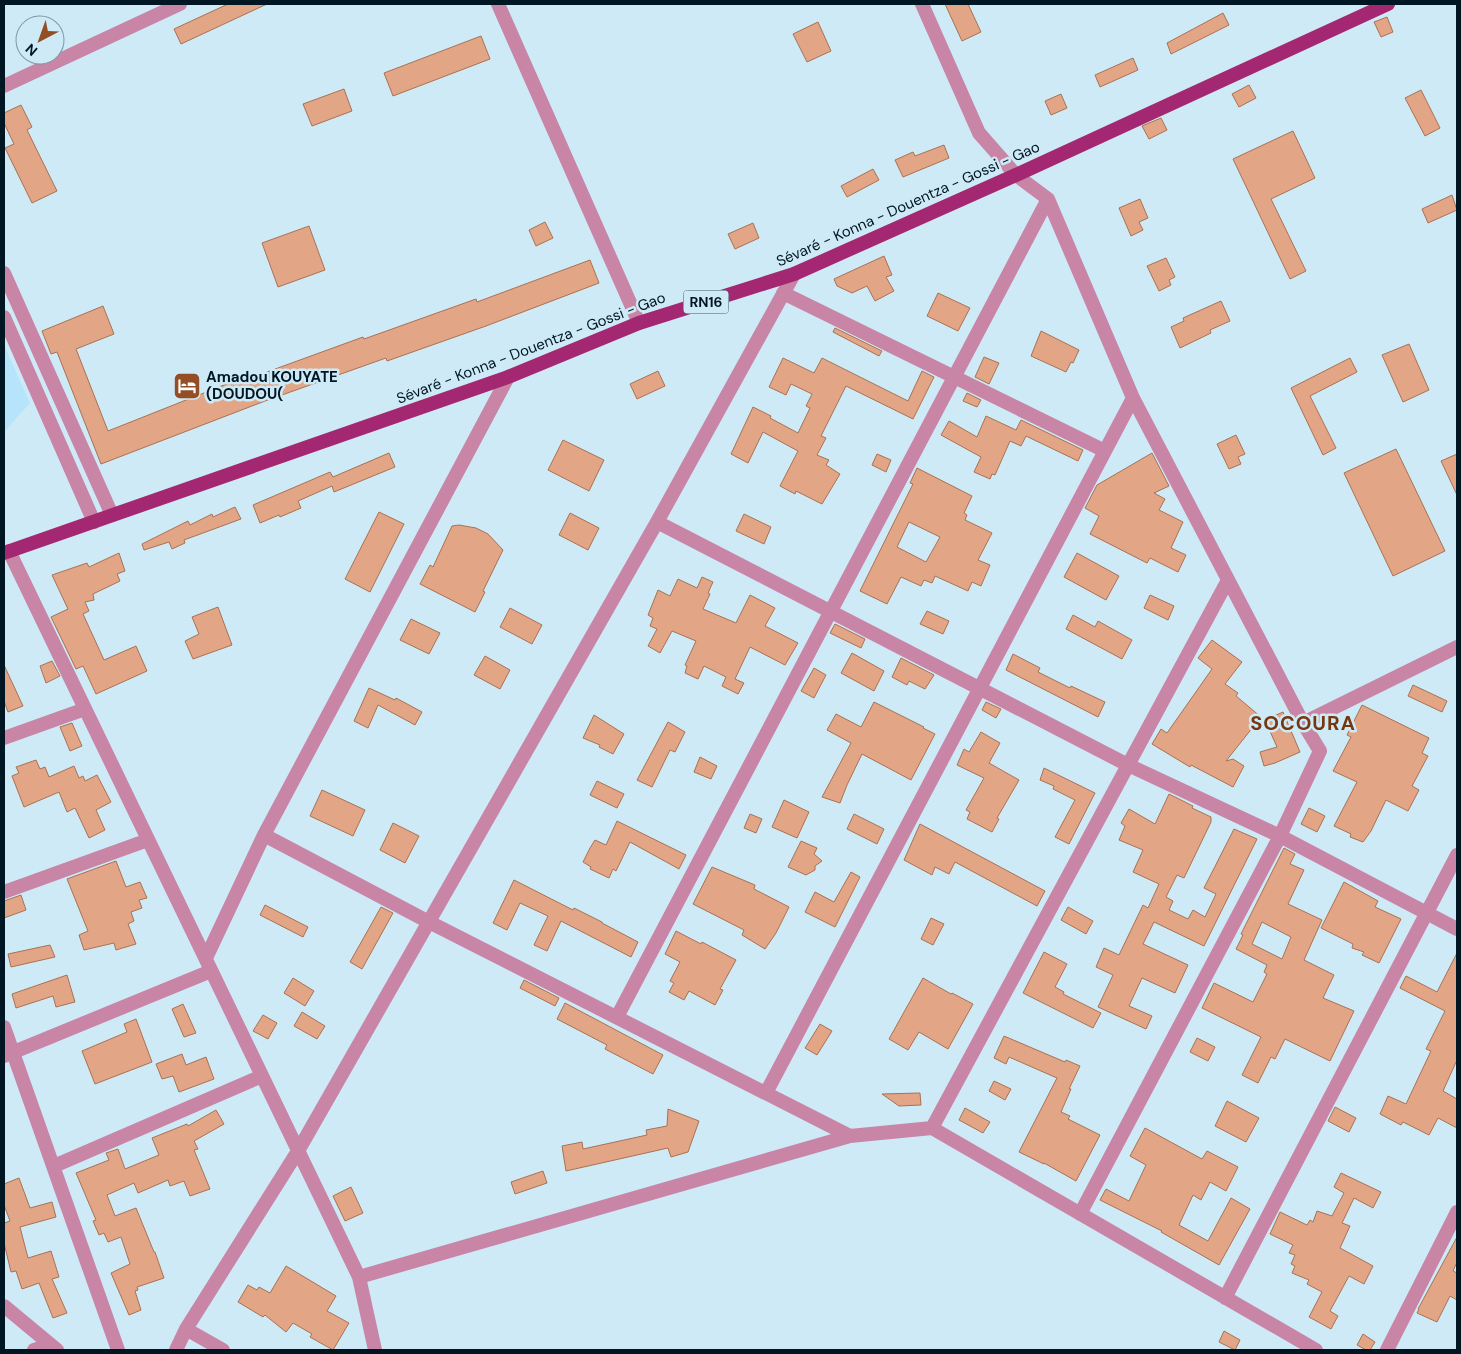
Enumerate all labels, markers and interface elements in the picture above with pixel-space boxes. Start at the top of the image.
north arrow [15,15,65,65]
text: N [22,40,41,60]
street label: Sévaré - Konna - Douentza - Gossi - Gao [773,137,1043,271]
street label: Sévaré - Konna - Douentza - Gossi - Gao [394,287,668,409]
road number: RN16 [684,290,728,314]
place label: Amadou KOUYATE (DOUDOU( [206,367,338,404]
hotel icon: Amadou KOUYATE (DOUDOU( [172,371,202,401]
district label: SOCOURA [1250,710,1356,736]

